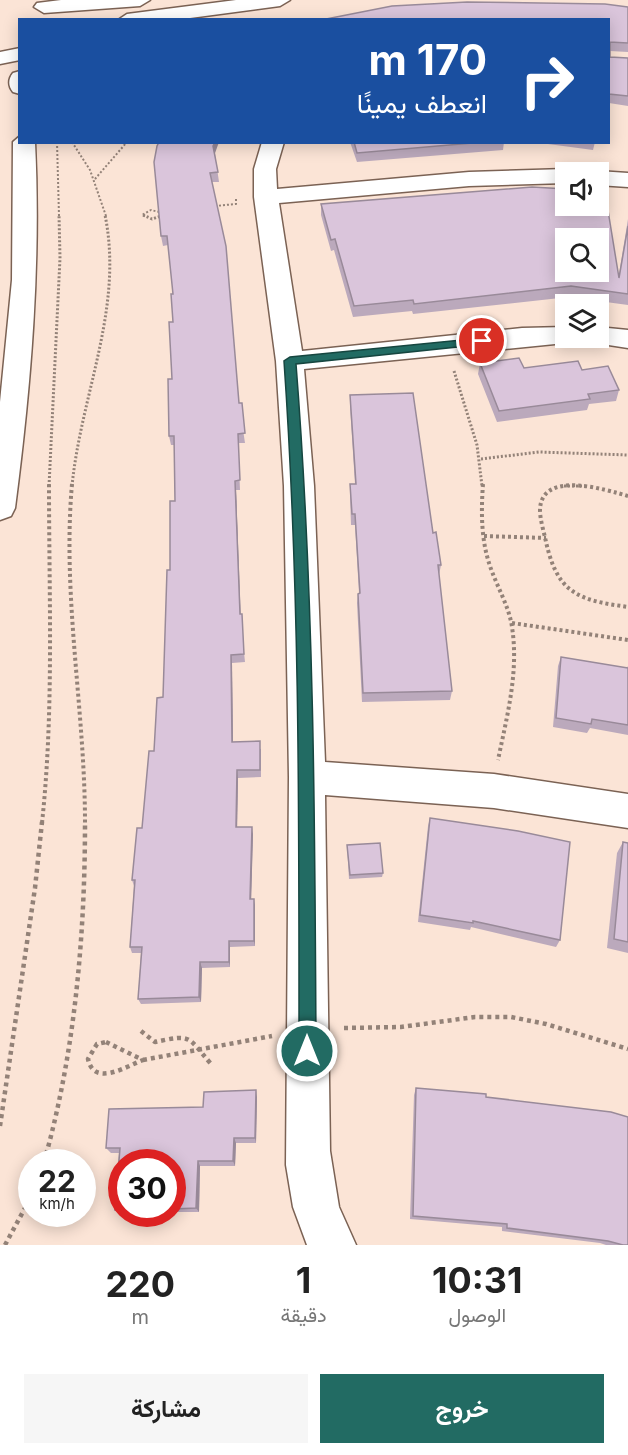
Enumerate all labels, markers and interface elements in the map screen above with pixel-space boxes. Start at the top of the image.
text: 170 m [369,34,487,85]
icon: right [508,42,586,120]
text: انعطف يمينًا [357,87,487,120]
map controls [555,162,609,348]
button: sound [555,162,609,216]
button: search [555,228,609,282]
button: layers [555,294,609,348]
pin [456,315,507,366]
icon: arrive [465,324,498,357]
position arrow [275,1019,339,1083]
speed limit sign: 30 [108,1149,186,1227]
text: 22 [38,1163,76,1199]
text: km/h [39,1194,75,1213]
text: 1 [296,1258,311,1302]
text: 10:31 [432,1258,523,1302]
text: 220 [105,1262,175,1306]
text: دقيقة [280,1303,327,1327]
text: الوصول [448,1303,506,1327]
text: m [131,1305,149,1329]
button: مشاركة [24,1374,308,1443]
button: خروج [320,1374,604,1443]

